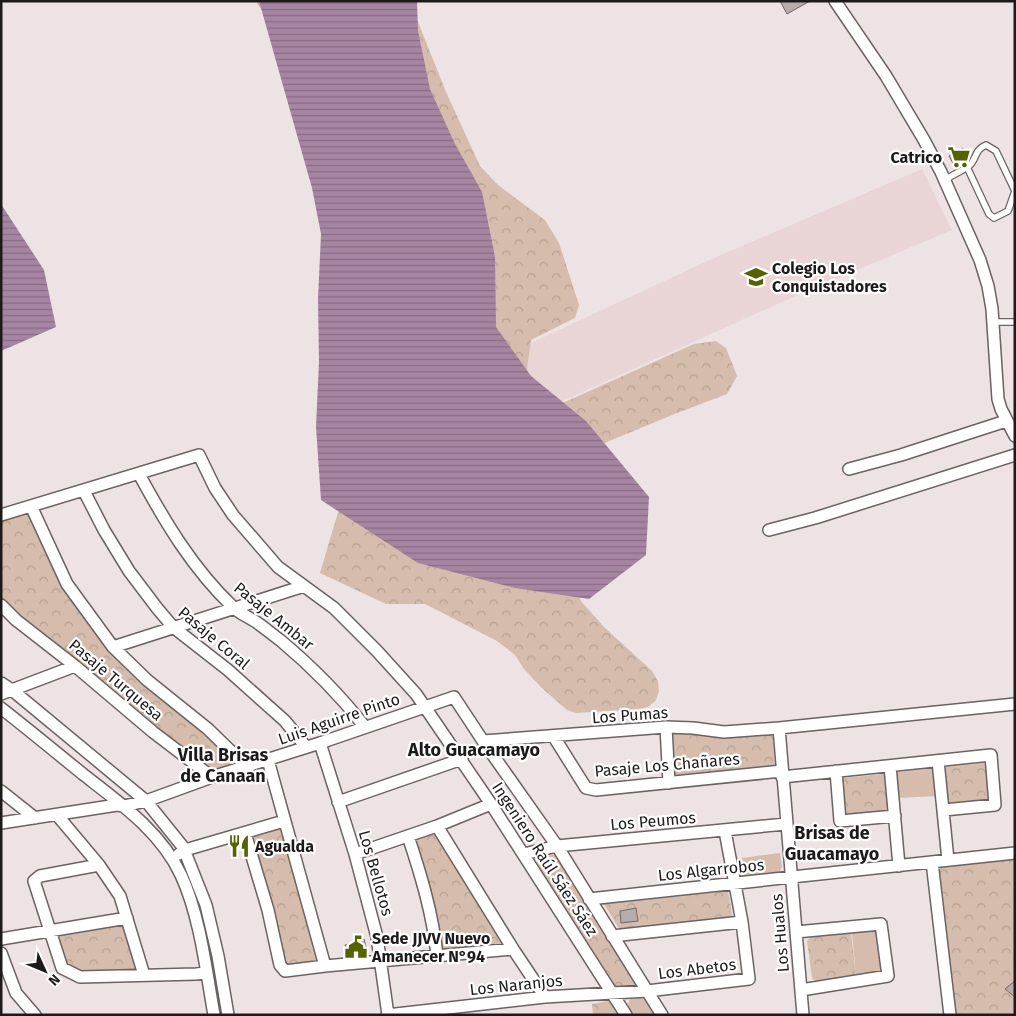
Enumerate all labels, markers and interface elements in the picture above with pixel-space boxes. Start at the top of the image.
supermarket icon: Catrico [946,144,972,170]
place label: Catrico [890,148,942,167]
place label: Colegio Los Conquistadores [772,259,887,296]
school or university icon: Colegio Los Conquistadores [743,264,769,290]
street label: Pasaje Ambar [230,578,318,655]
street label: Pasaje Coral [175,603,254,673]
street label: Pasaje Turquesa [65,635,167,725]
street label: Luis Aguirre Pinto [276,689,402,749]
street label: Los Pumas [591,703,669,727]
district label: Alto Guacamayo [407,739,540,761]
district label: Villa Brisas de Canaan [177,744,268,787]
street label: Pasaje Los Chañares [594,749,740,781]
street label: Ingeniero Raúl Sáez Sáez [488,779,602,939]
street label: Los Peumos [609,808,697,834]
district label: Brisas de Guacamayo [785,822,879,865]
street label: Los Bellotos [355,828,397,918]
restaurant icon: Agualda [226,833,252,859]
place label: Agualda [254,837,314,856]
street label: Los Algarrobos [657,855,765,885]
street label: Los Hualos [767,893,793,973]
place label: Sede JJVV Nuevo Amanecer N°94 [371,929,490,966]
public building icon: Sede JJVV Nuevo Amanecer N°94 [343,934,369,960]
north arrow [20,946,70,996]
street label: Los Abetos [657,955,737,983]
text: N [45,970,63,989]
street label: Los Naranjos [469,971,563,999]

